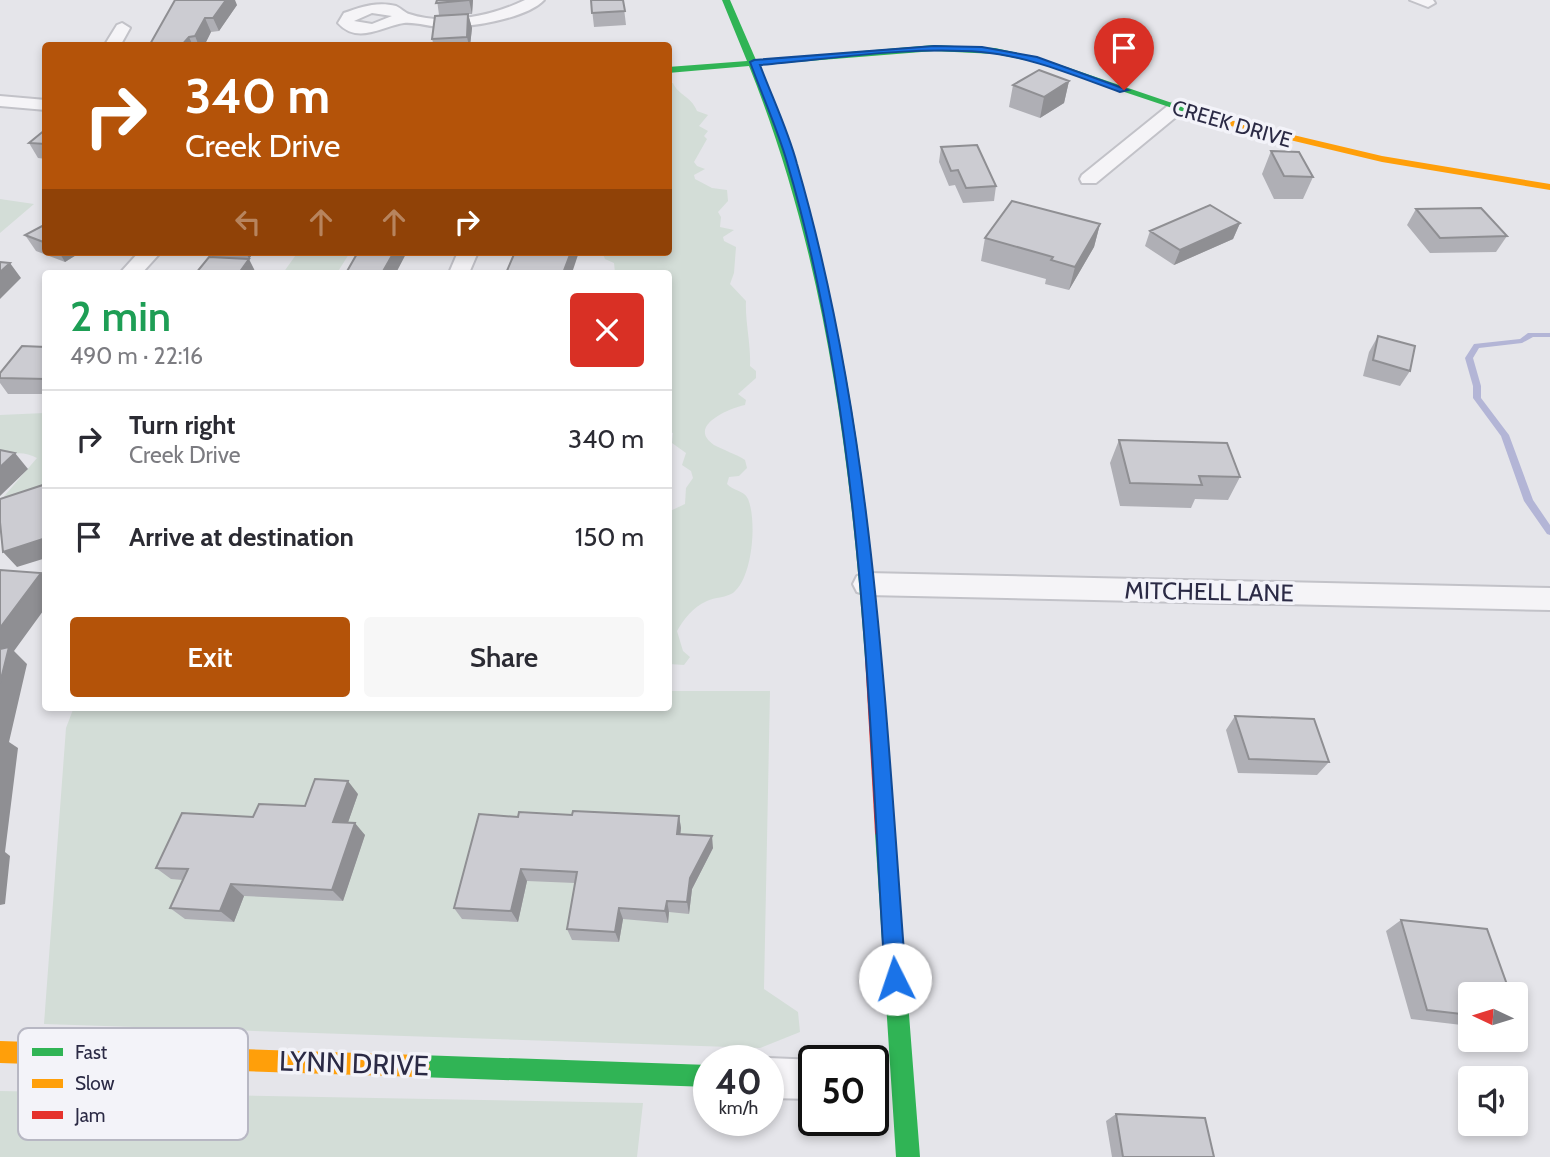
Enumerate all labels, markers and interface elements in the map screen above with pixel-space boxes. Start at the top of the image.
pin [1094,18,1154,90]
icon: arrive [1105,29,1143,67]
text: 340 m [185,66,330,125]
icon: right [70,70,161,161]
street label: CREEK DRIVE [1169,95,1295,153]
text: Creek Drive [185,126,340,165]
icon: left [229,203,267,241]
icon: ahead [302,203,340,241]
icon: ahead [375,203,413,241]
icon: right [448,203,486,241]
text: 2 min [70,290,171,342]
button: close [570,293,644,367]
text: 490 m · 22:16 [70,342,203,370]
text: Turn right [129,409,235,441]
icon: right [70,420,108,458]
text: 340 m [568,423,644,455]
text: Creek Drive [129,441,241,469]
icon: arrive [70,518,108,556]
text: Arrive at destination [129,521,354,553]
text: 150 m [575,521,644,553]
street label: MITCHELL LANE [1124,576,1294,607]
button: Exit [70,617,350,697]
button: Share [364,617,644,697]
position arrow [858,942,932,1016]
north arrow [1458,982,1528,1052]
map controls [1458,982,1528,1136]
legend [18,1028,248,1140]
text: Fast [75,1041,108,1064]
street label: LYNN DRIVE [279,1043,429,1083]
speed limit sign: 50 [798,1045,889,1136]
text: 40 [715,1060,762,1103]
button: sound [1458,1066,1528,1136]
text: Slow [75,1072,115,1095]
text: km/h [719,1097,758,1119]
text: Jam [74,1104,105,1127]

